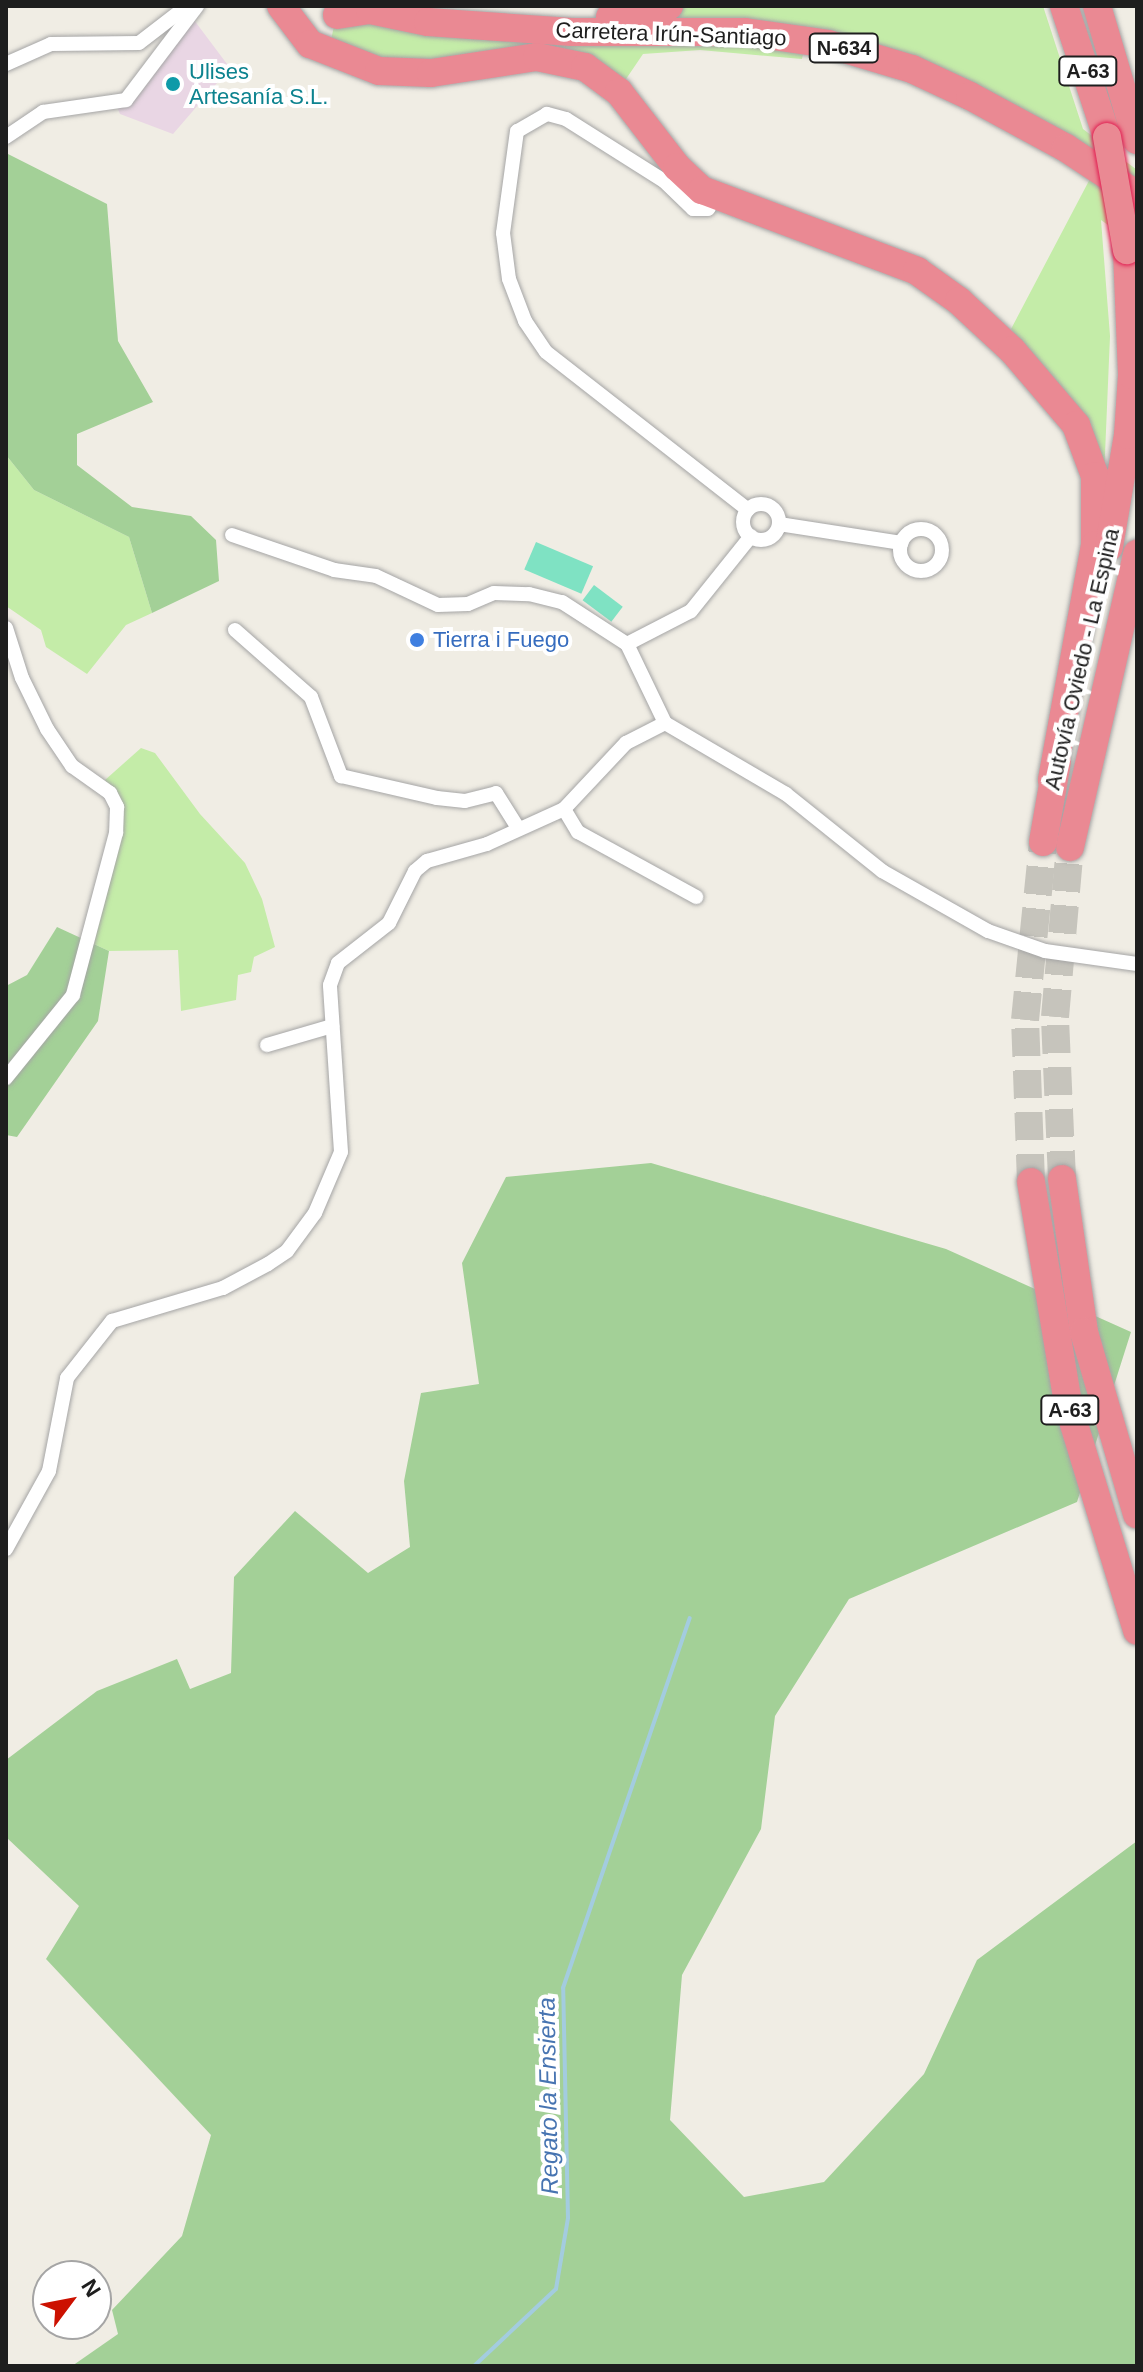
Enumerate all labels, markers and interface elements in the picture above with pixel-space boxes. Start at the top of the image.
street label: Carretera Irún-Santiago [555,17,787,51]
road number: N-634 [808,32,880,64]
road number: A-63 [1058,55,1118,87]
place label: Ulises Artesanía S.L. [189,58,328,110]
marker: Ulises Artesanía S.L. [164,75,182,93]
street label: Autovía Oviedo - La Espina [1039,526,1125,792]
place label: Tierra i Fuego [433,627,569,653]
marker: Tierra i Fuego [408,631,426,649]
road number: A-63 [1040,1394,1100,1426]
water label: Regato la Ensierta [532,1997,564,2195]
north arrow [32,2260,112,2340]
text: N [76,2275,106,2301]

